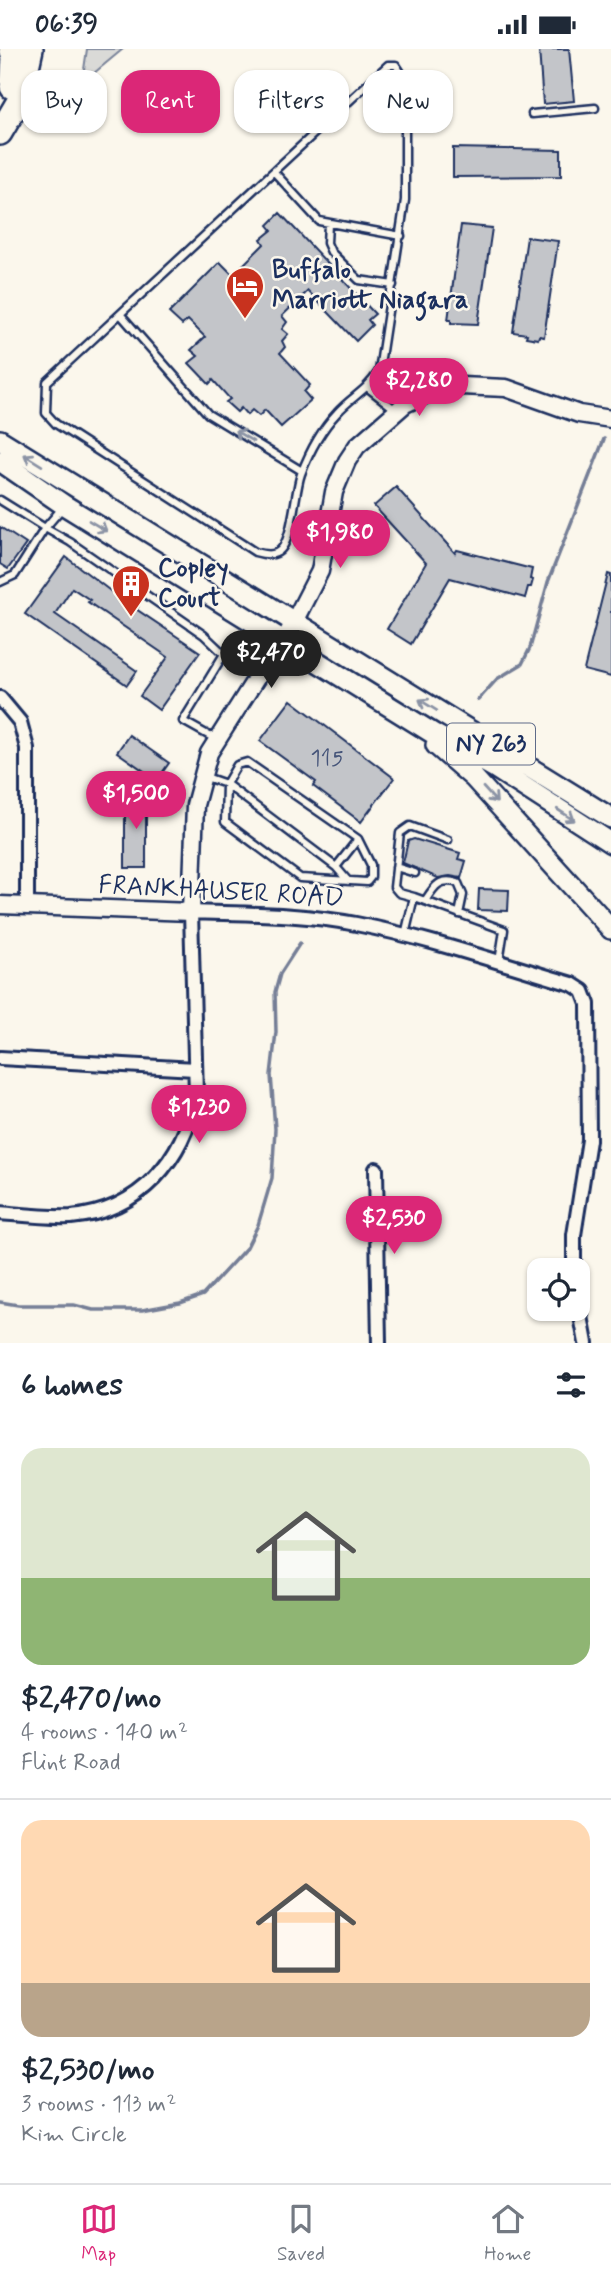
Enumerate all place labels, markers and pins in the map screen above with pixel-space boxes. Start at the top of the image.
place label: Buffalo Marriott Niagara [272,254,468,321]
hotel icon: Buffalo Marriott Niagara [224,265,266,320]
pin: $2,280 [362,359,476,418]
pin: $1,980 [283,511,397,570]
place label: Copley Court [158,552,229,616]
building icon: Copley Court [110,563,152,618]
pin: $2,470 [214,631,328,690]
pin: $1,500 [79,771,193,831]
pin: $1,230 [142,1085,256,1145]
pin: $2,530 [337,1197,451,1256]

